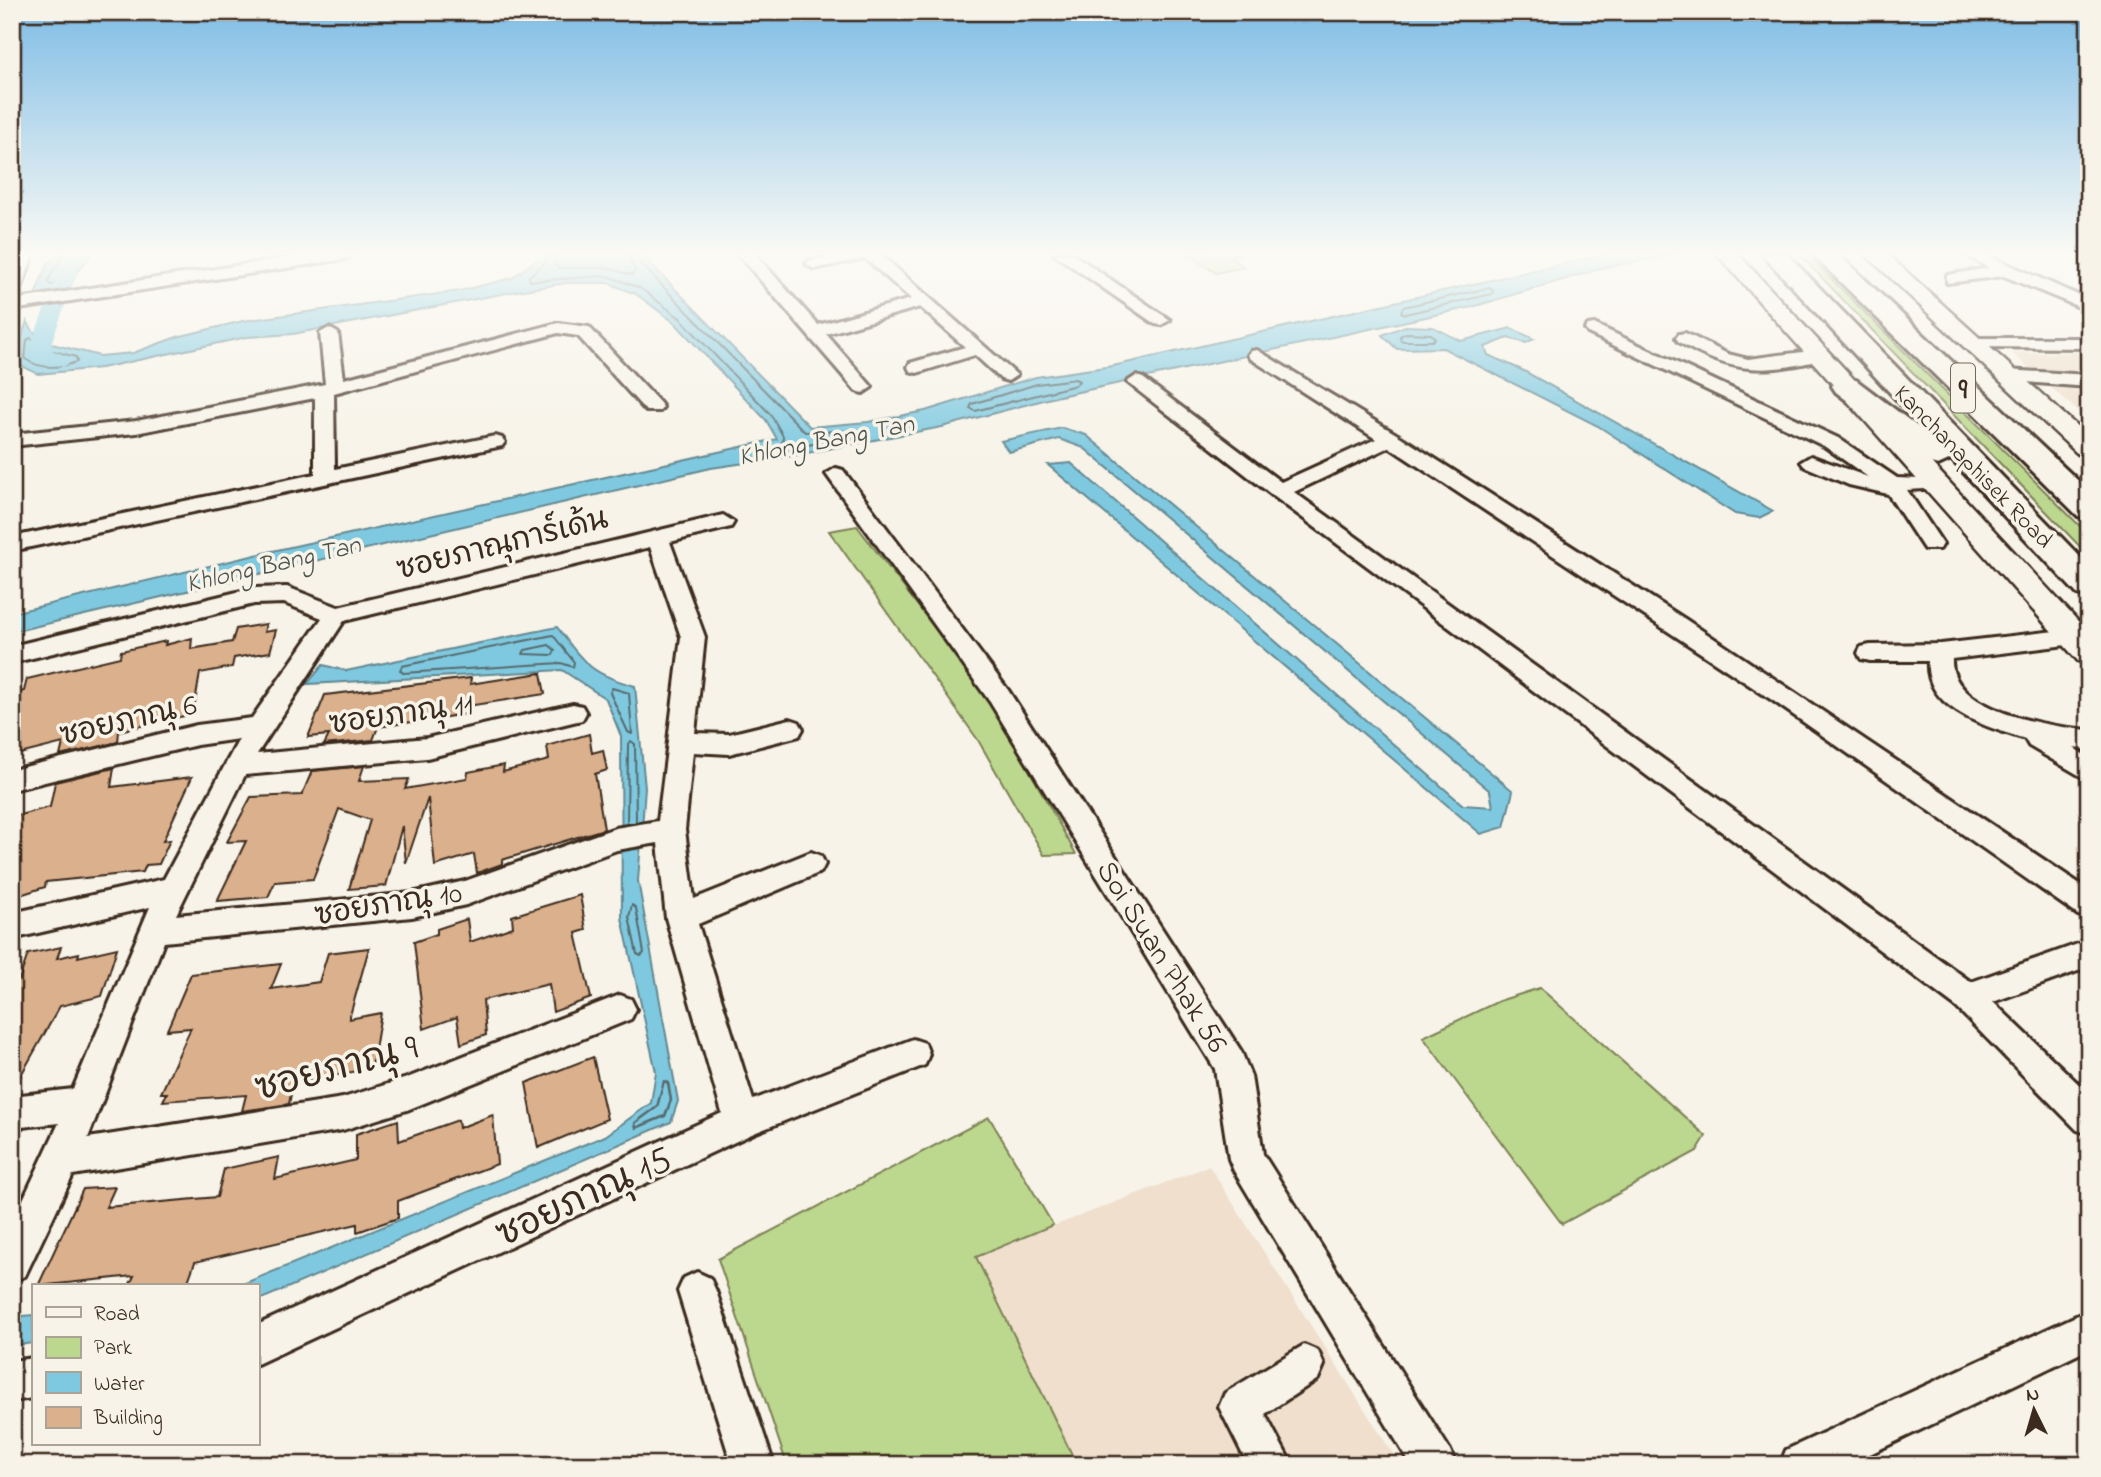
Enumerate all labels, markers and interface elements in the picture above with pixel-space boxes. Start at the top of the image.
road number: 9 [1951,364,1975,412]
street label: Kanchanaphisek Road [1885,378,2060,558]
water label: Khlong Bang Tan [735,406,919,478]
street label: ซอยภาณุการ์เด้น [392,497,613,593]
water label: Khlong Bang Tan [183,527,366,604]
street label: ซอยภาณุ 11 [326,684,476,748]
street label: ซอยภาณุ 6 [56,685,201,759]
street label: Soi Suan Phak 56 [1084,853,1237,1062]
street label: ซอยภาณุ 10 [312,873,465,939]
street label: ซอยภาณุ 9 [250,1022,425,1118]
street label: ซอยภาณุ 15 [488,1134,681,1263]
legend [32,1284,259,1446]
text: Road [94,1300,140,1330]
text: Park [94,1334,133,1364]
text: Water [94,1370,145,1400]
north arrow [2000,1376,2070,1446]
text: N [2025,1382,2040,1410]
text: Building [93,1404,163,1436]

